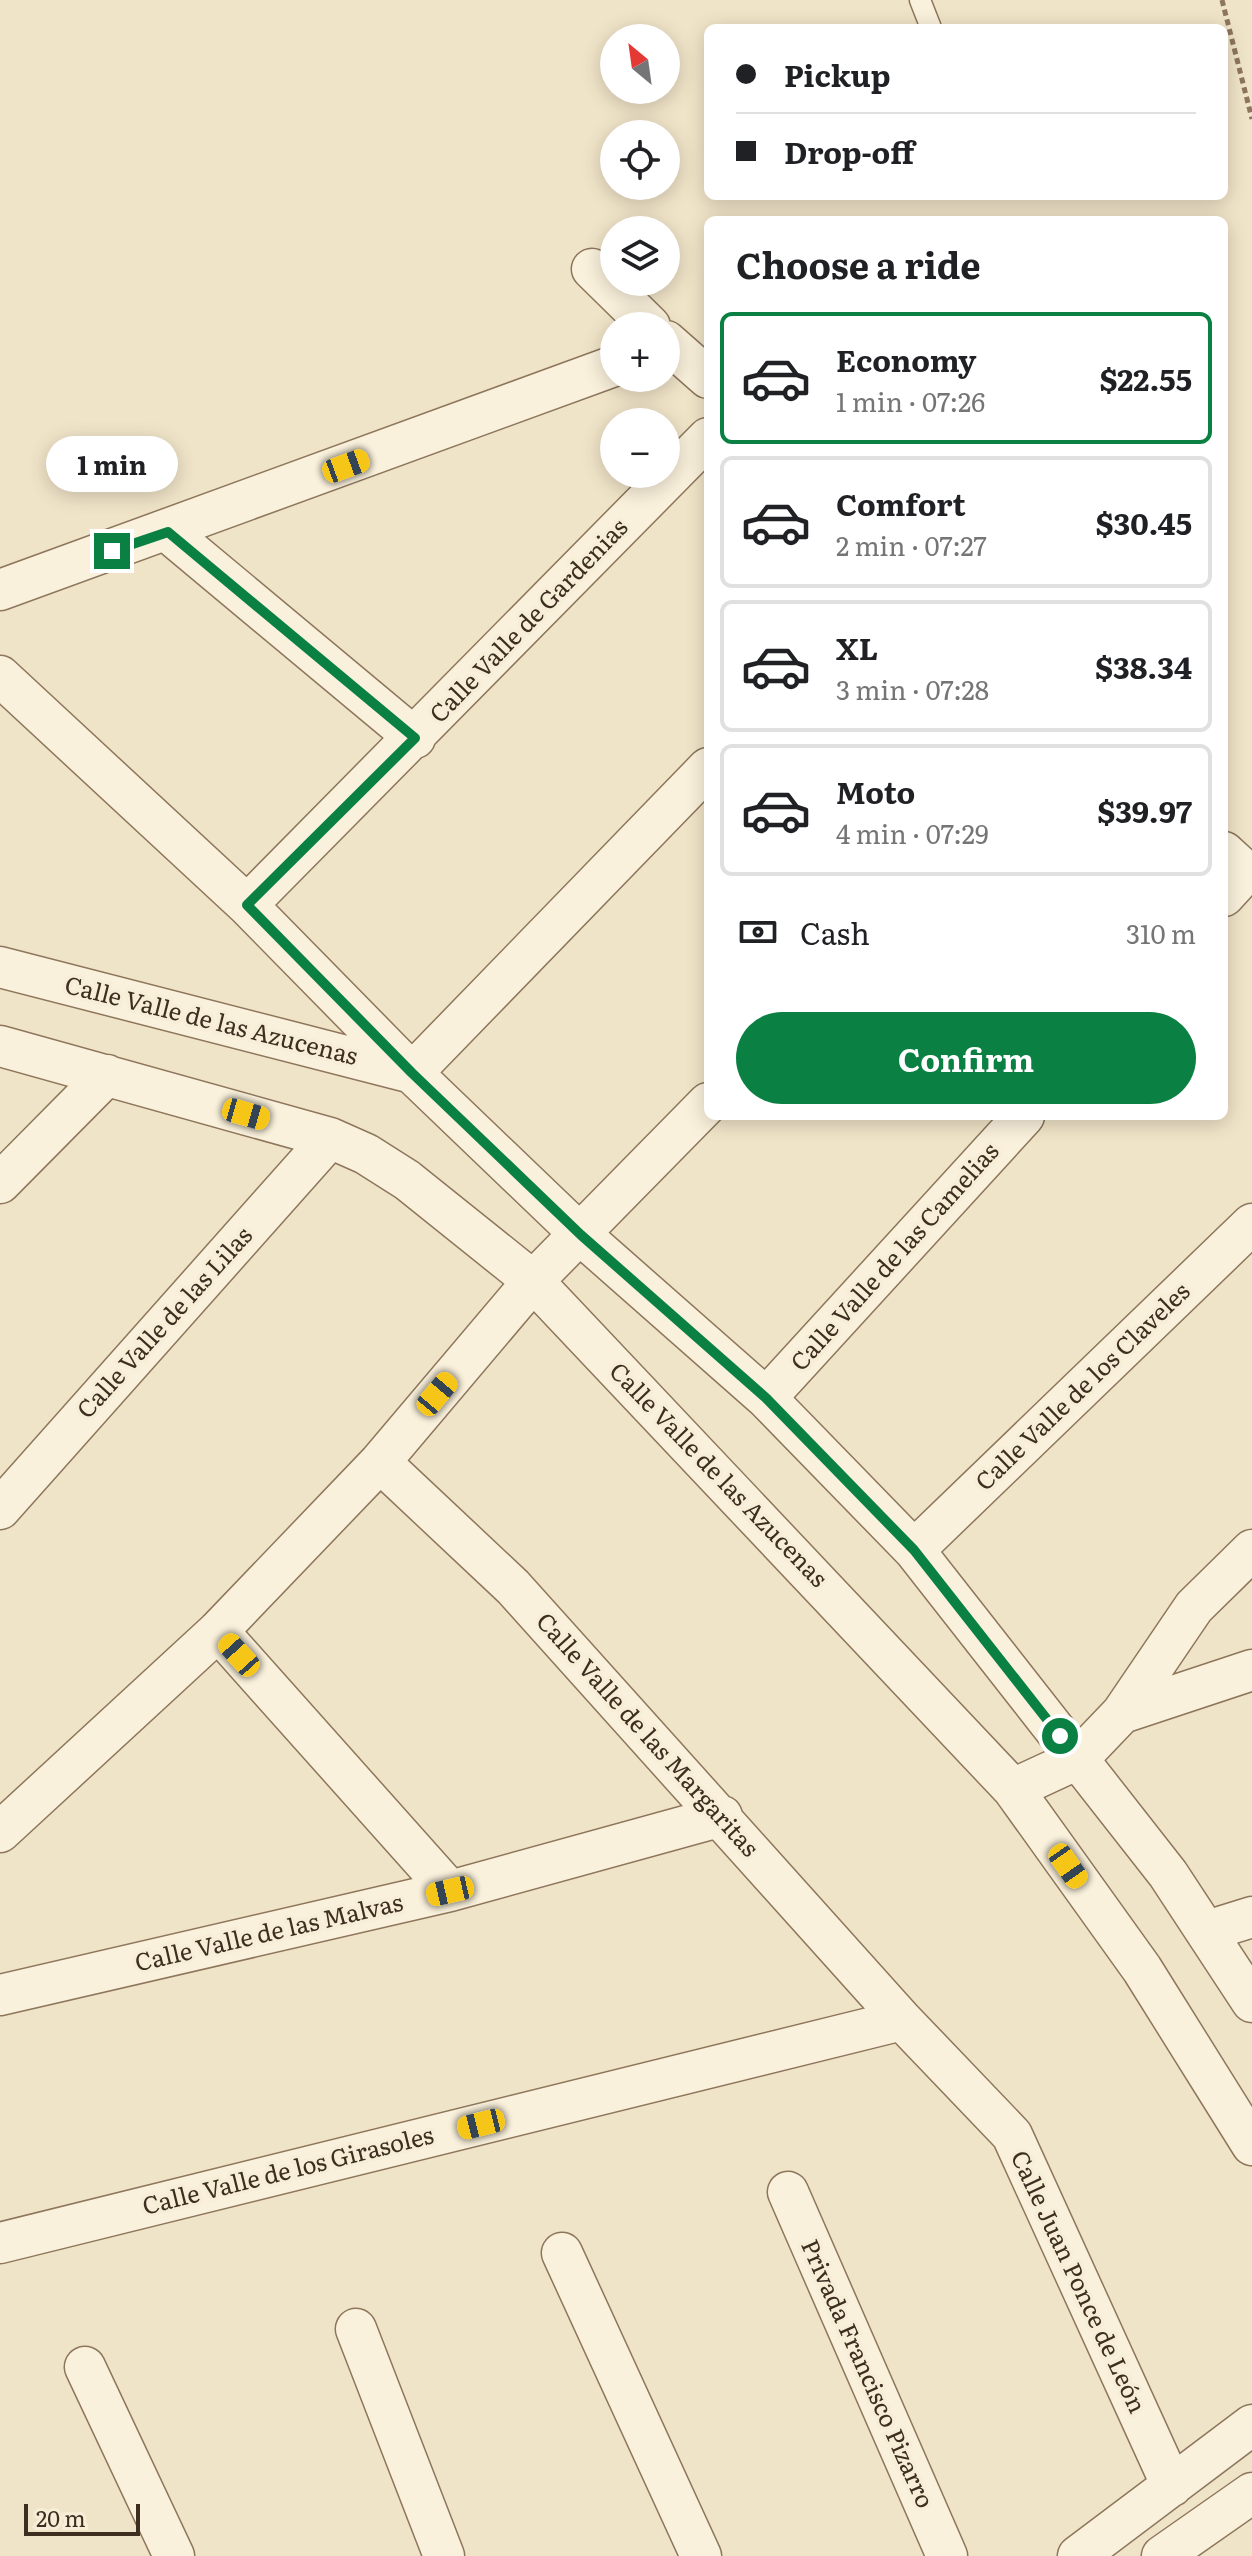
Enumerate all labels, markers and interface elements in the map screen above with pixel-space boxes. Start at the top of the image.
north arrow [600,24,680,104]
map controls [600,24,680,488]
text: Pickup [784,52,891,96]
button: locate [600,120,680,200]
text: Drop-off [784,129,914,173]
button: layers [600,216,680,296]
text: Choose a ride [736,237,981,290]
button: + [600,312,680,392]
text: Economy [836,337,976,381]
icon: car [740,342,812,414]
text: $22.55 [1099,356,1192,400]
text: 1 min · 07:26 [836,381,985,420]
button: − [600,408,680,488]
callout: 1 min [46,435,178,491]
text: 1 min [77,444,147,483]
car [319,447,373,485]
text: Comfort [836,481,966,525]
icon: car [740,486,812,558]
text: $30.45 [1096,500,1192,544]
street label: Calle Valle de Gardenias [420,509,634,729]
text: 2 min · 07:27 [836,525,987,564]
route end [94,533,130,569]
text: XL [836,625,878,669]
icon: car [740,630,812,702]
text: $38.34 [1095,644,1192,688]
text: 3 min · 07:28 [836,669,989,708]
text: Moto [836,769,915,813]
icon: car [740,774,812,846]
text: $39.97 [1097,788,1192,832]
text: 4 min · 07:29 [836,813,989,852]
icon: cash [736,910,780,954]
text: Cash [800,910,870,954]
text: 310 m [1126,913,1196,952]
street label: Calle Valle de las Azucenas [61,965,362,1072]
button: Confirm [736,1012,1196,1104]
car [220,1096,272,1132]
street label: Calle Valle de las Camelias [781,1133,1006,1377]
street label: Calle Valle de las Lilas [67,1218,259,1425]
street label: Calle Valle de los Claveles [966,1273,1197,1497]
street label: Calle Valle de las Azucenas [603,1353,837,1594]
car [412,1368,462,1420]
street label: Calle Valle de las Margaritas [529,1603,768,1863]
car [214,1629,264,1681]
route start [1042,1718,1078,1754]
car [1044,1839,1092,1893]
car [424,1874,476,1908]
street label: Calle Valle de las Malvas [131,1883,406,1978]
car [455,2107,507,2141]
street label: Calle Valle de los Girasoles [138,2115,437,2222]
street label: Calle Juan Ponce de León [1004,2144,1157,2418]
street label: Privada Francisco Pizarro [794,2233,944,2513]
scale bar [24,2500,140,2536]
text: 20 m [36,2501,86,2534]

